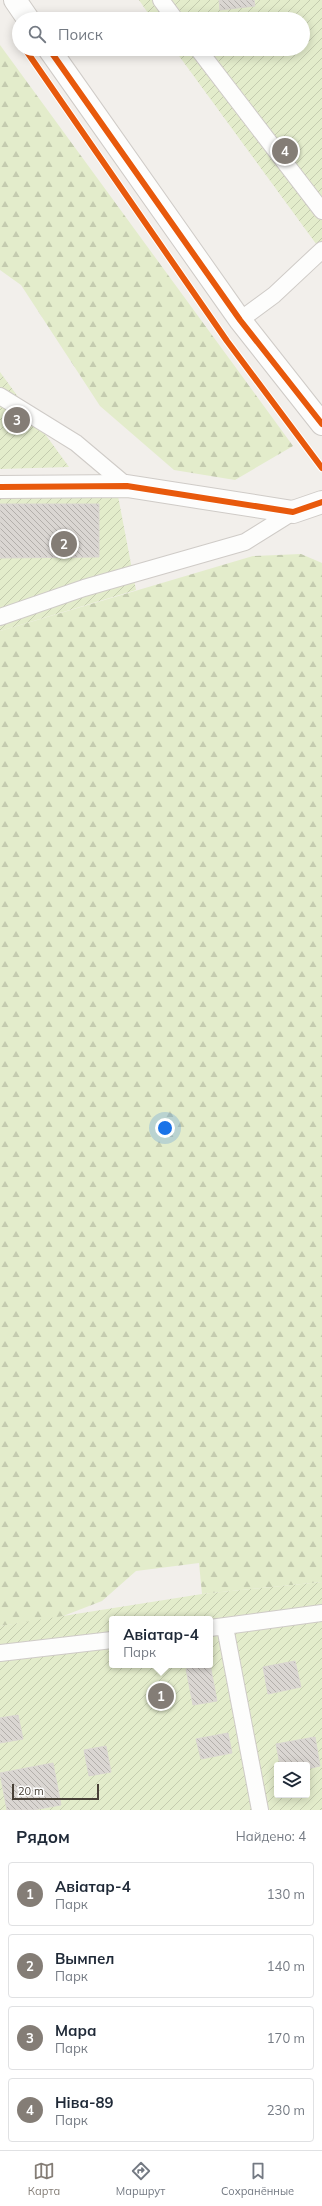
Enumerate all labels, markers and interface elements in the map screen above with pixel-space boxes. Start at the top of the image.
search box [12,12,310,56]
icon: search [26,23,48,45]
text: Поиск [58,25,103,44]
pin: 4 [272,136,298,166]
pin: 3 [4,405,30,435]
pin: 2 [51,529,77,559]
your location [155,1118,175,1138]
popup [109,1616,213,1668]
text: Авіатар-4 [123,1625,199,1644]
text: Парк [123,1644,156,1660]
pin: 1 [148,1681,174,1711]
map controls [274,1762,310,1798]
button: layers [274,1762,310,1798]
scale bar [12,1782,99,1801]
text: 20 m [18,1784,44,1798]
text: Рядом [16,1826,70,1847]
text: Найдено: 4 [236,1828,306,1844]
text: Авіатар-4 [55,1877,131,1896]
text: 1 [26,1886,34,1902]
text: 130 m [267,1886,305,1902]
text: Парк [55,1896,88,1912]
text: Вымпел [55,1949,114,1968]
text: 2 [26,1958,34,1974]
text: 140 m [267,1958,305,1974]
text: Парк [55,1968,88,1984]
text: Мара [55,2021,97,2040]
text: 3 [26,2030,34,2046]
text: 170 m [267,2030,305,2046]
text: Парк [55,2040,88,2056]
text: Ніва-89 [55,2093,114,2112]
text: 4 [26,2102,34,2118]
text: 230 m [267,2102,305,2118]
text: Парк [55,2112,88,2128]
tab: Карта [28,2160,60,2198]
tab: Маршрут [116,2160,165,2198]
tab: Сохранённые [221,2160,294,2198]

